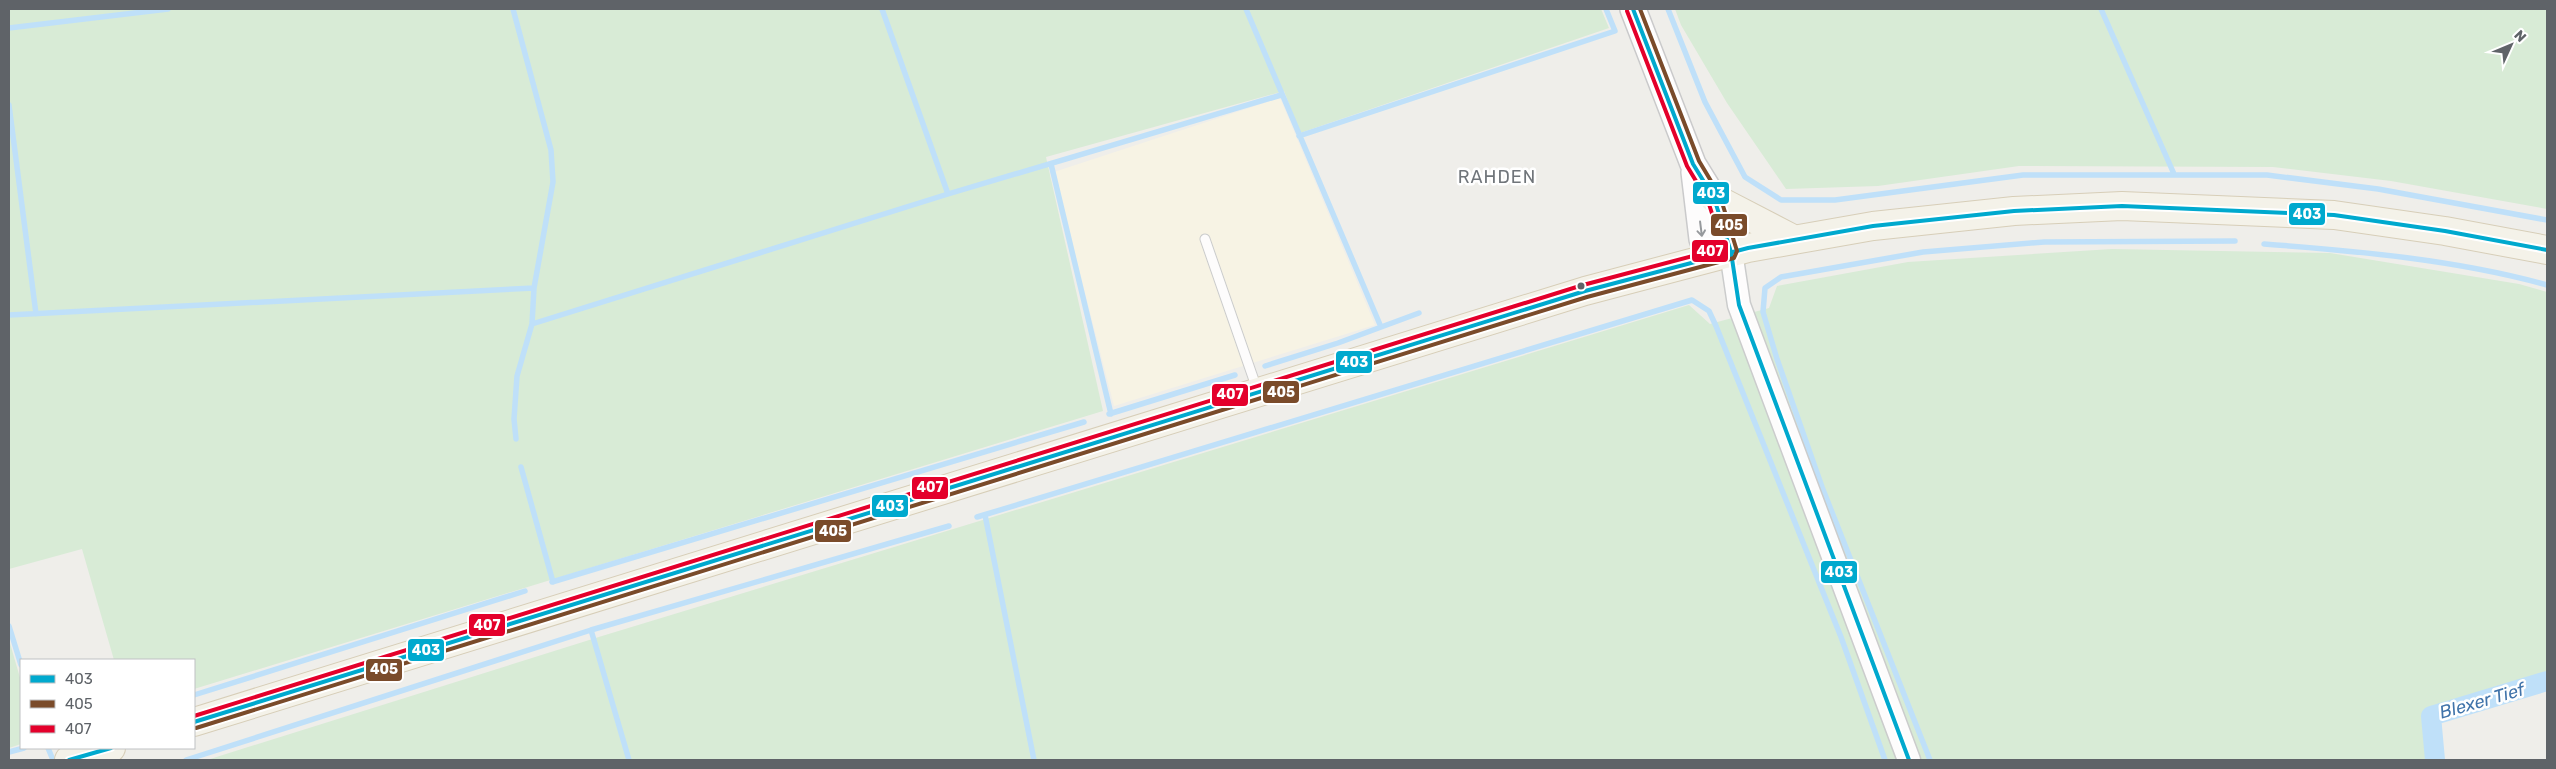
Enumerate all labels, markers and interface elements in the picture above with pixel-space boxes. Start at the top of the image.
north arrow [2486,20,2536,70]
text: N [2510,27,2530,46]
district label: RAHDEN [1458,166,1536,188]
line badge: 403 [1692,181,1730,205]
text: 403 [1697,185,1725,202]
line badge: 403 [2288,202,2326,226]
text: 403 [2293,206,2321,223]
line badge: 405 [1710,213,1748,237]
text: 405 [1715,217,1743,234]
one-way arrow [1696,221,1706,237]
line badge: 407 [1691,239,1729,263]
text: 407 [1696,243,1724,260]
unlabelled marker [1576,281,1586,291]
line badge: 403 [1335,350,1373,374]
text: 403 [1340,354,1368,371]
line badge: 405 [1262,380,1300,404]
line badge: 407 [1211,383,1249,407]
text: 405 [1267,384,1295,401]
text: 407 [1216,386,1244,403]
line badge: 407 [911,476,949,500]
text: 407 [916,479,944,496]
line badge: 403 [871,494,909,518]
text: 403 [876,498,904,515]
line badge: 405 [814,519,852,543]
text: 405 [819,523,847,540]
line badge: 403 [1820,560,1858,584]
text: 403 [1825,564,1853,581]
line badge: 407 [468,613,506,637]
text: 407 [473,617,501,634]
line badge: 403 [407,638,445,662]
text: 403 [412,642,440,659]
line badge: 405 [365,658,403,682]
legend [20,659,195,749]
text: 405 [370,661,398,678]
text: 403 [65,670,93,688]
water label: Blexer Tief [2437,678,2529,724]
text: 405 [65,695,93,713]
text: 407 [65,720,92,738]

